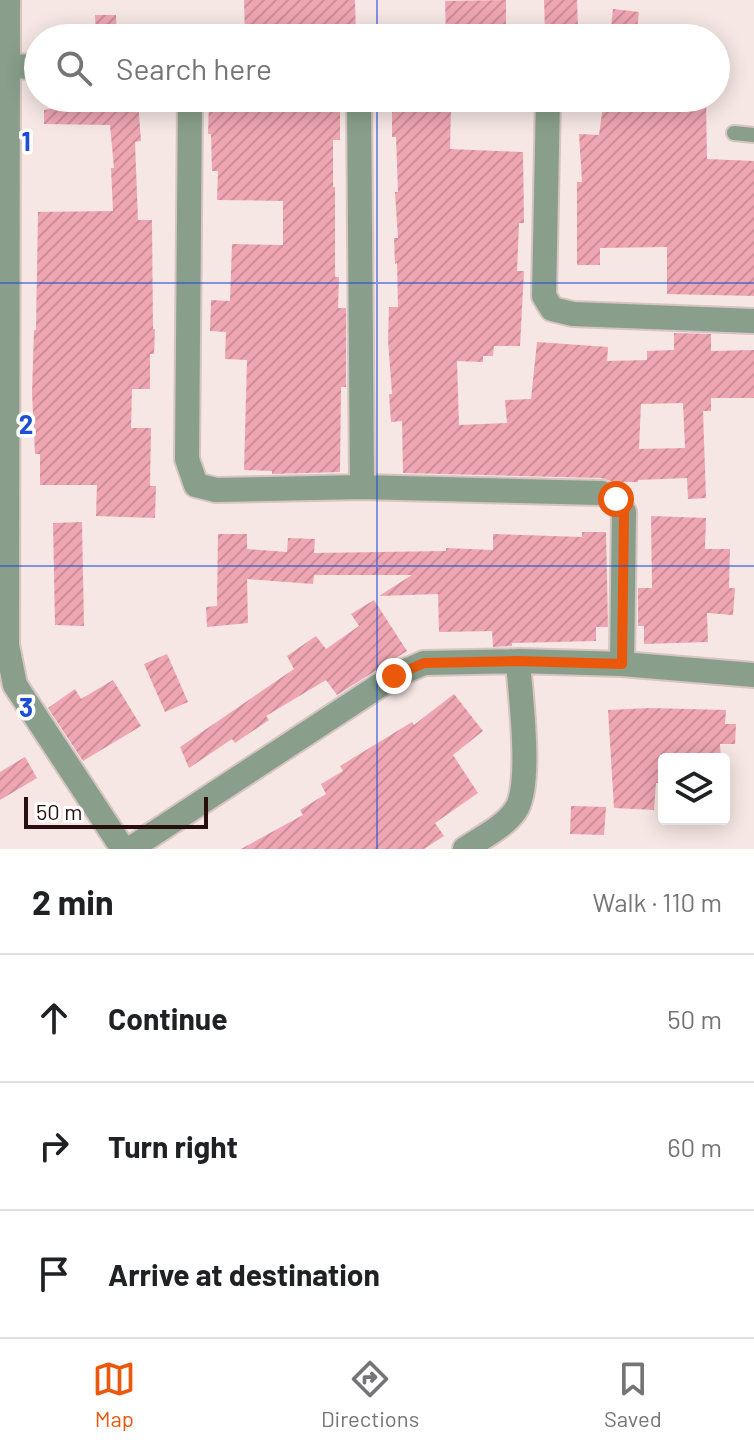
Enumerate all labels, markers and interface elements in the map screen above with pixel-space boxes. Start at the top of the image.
search box [24,24,730,112]
icon: search [52,46,96,90]
text: Search here [116,50,272,86]
text: 1 [21,125,31,156]
text: 2 [19,408,33,439]
route start [598,481,634,517]
route end [376,658,412,694]
text: 3 [19,691,33,722]
map controls [658,753,730,825]
button: layers [658,753,730,825]
scale bar [24,793,208,829]
text: 50 m [36,798,82,824]
text: 2 min [32,881,114,922]
text: Walk · 110 m [593,886,722,917]
icon: ahead [32,996,76,1040]
text: Continue [108,1000,228,1036]
text: 50 m [667,1003,722,1034]
icon: right [32,1124,76,1168]
text: Turn right [108,1128,238,1164]
text: 60 m [667,1131,722,1162]
icon: arrive [32,1252,76,1296]
text: Arrive at destination [108,1256,380,1292]
tab: Map [92,1357,136,1431]
tab: Directions [321,1357,419,1431]
tab: Saved [604,1357,662,1431]

